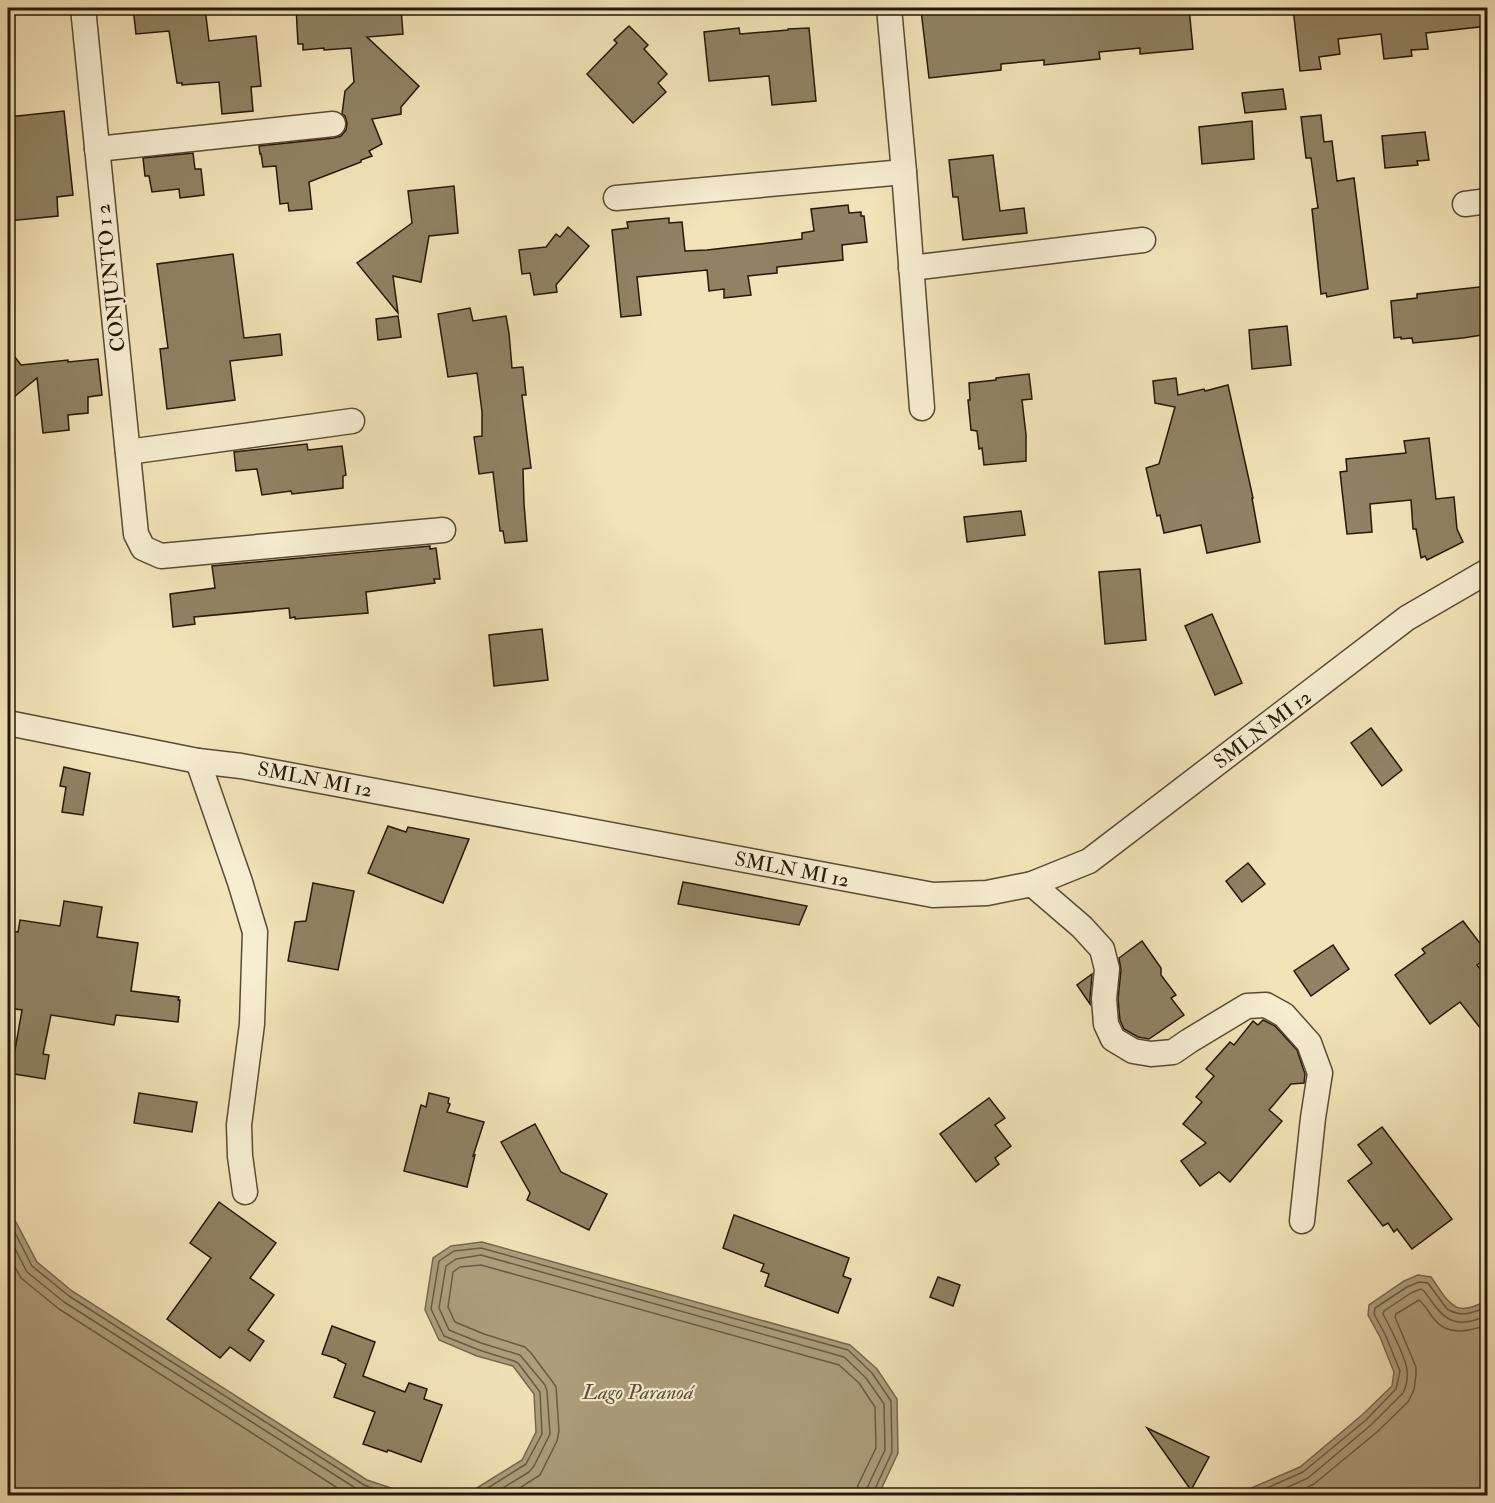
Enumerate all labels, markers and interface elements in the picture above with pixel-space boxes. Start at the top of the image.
street label: CONJUNTO 1 2 [90,203,131,353]
street label: SMLN MI 12 [1208,685,1316,774]
street label: SMLN MI 12 [256,756,374,803]
street label: SMLN MI 12 [733,846,851,893]
water label: Lago Paranoá [581,1379,696,1406]

